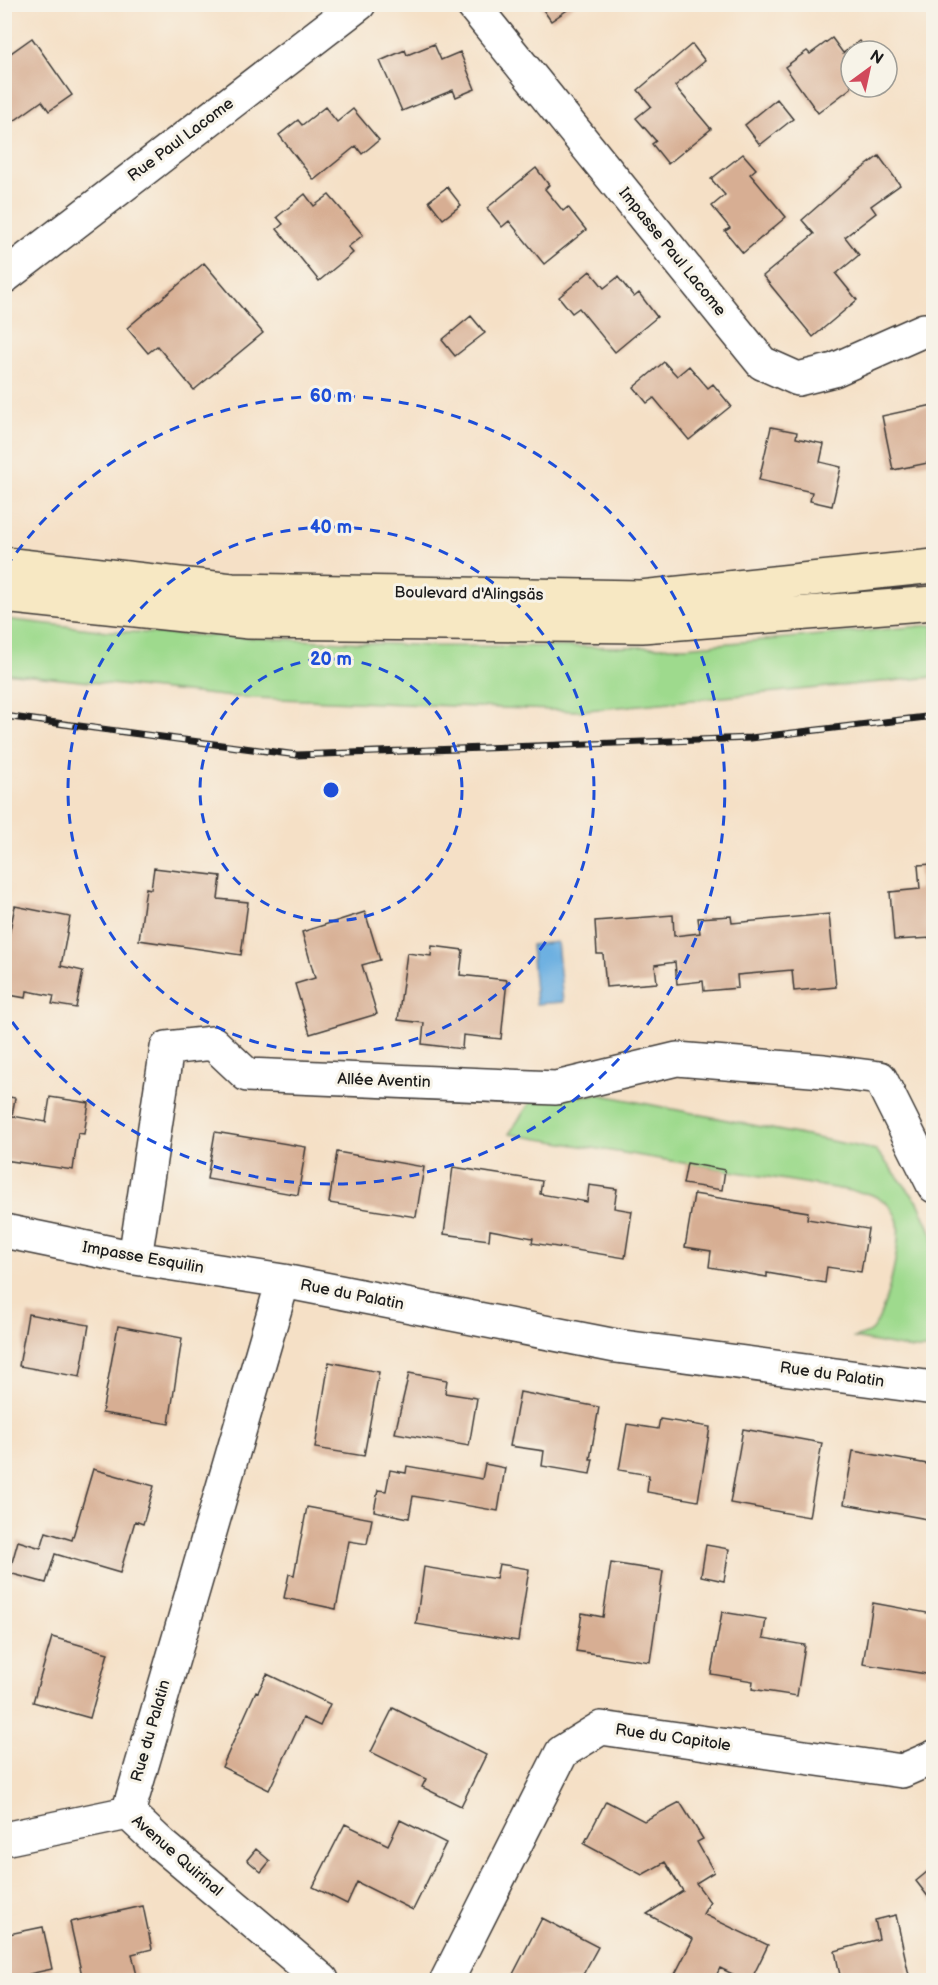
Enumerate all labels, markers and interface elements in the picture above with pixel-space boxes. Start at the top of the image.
north arrow [839,39,899,99]
text: N [866,46,887,69]
street label: Rue Paul Lacome [124,94,238,186]
street label: Impasse Paul Lacome [614,184,730,320]
text: 60 m [310,386,352,407]
text: 40 m [310,517,352,538]
street label: Boulevard d'Alingsäs [394,583,544,605]
text: 20 m [310,649,352,670]
centre of rings [321,780,341,800]
street label: Allée Aventin [337,1070,431,1092]
street label: Impasse Esquilin [81,1238,205,1278]
street label: Rue du Palatin [299,1276,405,1314]
street label: Rue du Palatin [779,1358,885,1392]
street label: Rue du Palatin [127,1678,175,1784]
street label: Rue du Capitole [614,1720,732,1756]
street label: Avenue Quirinal [128,1811,226,1901]

